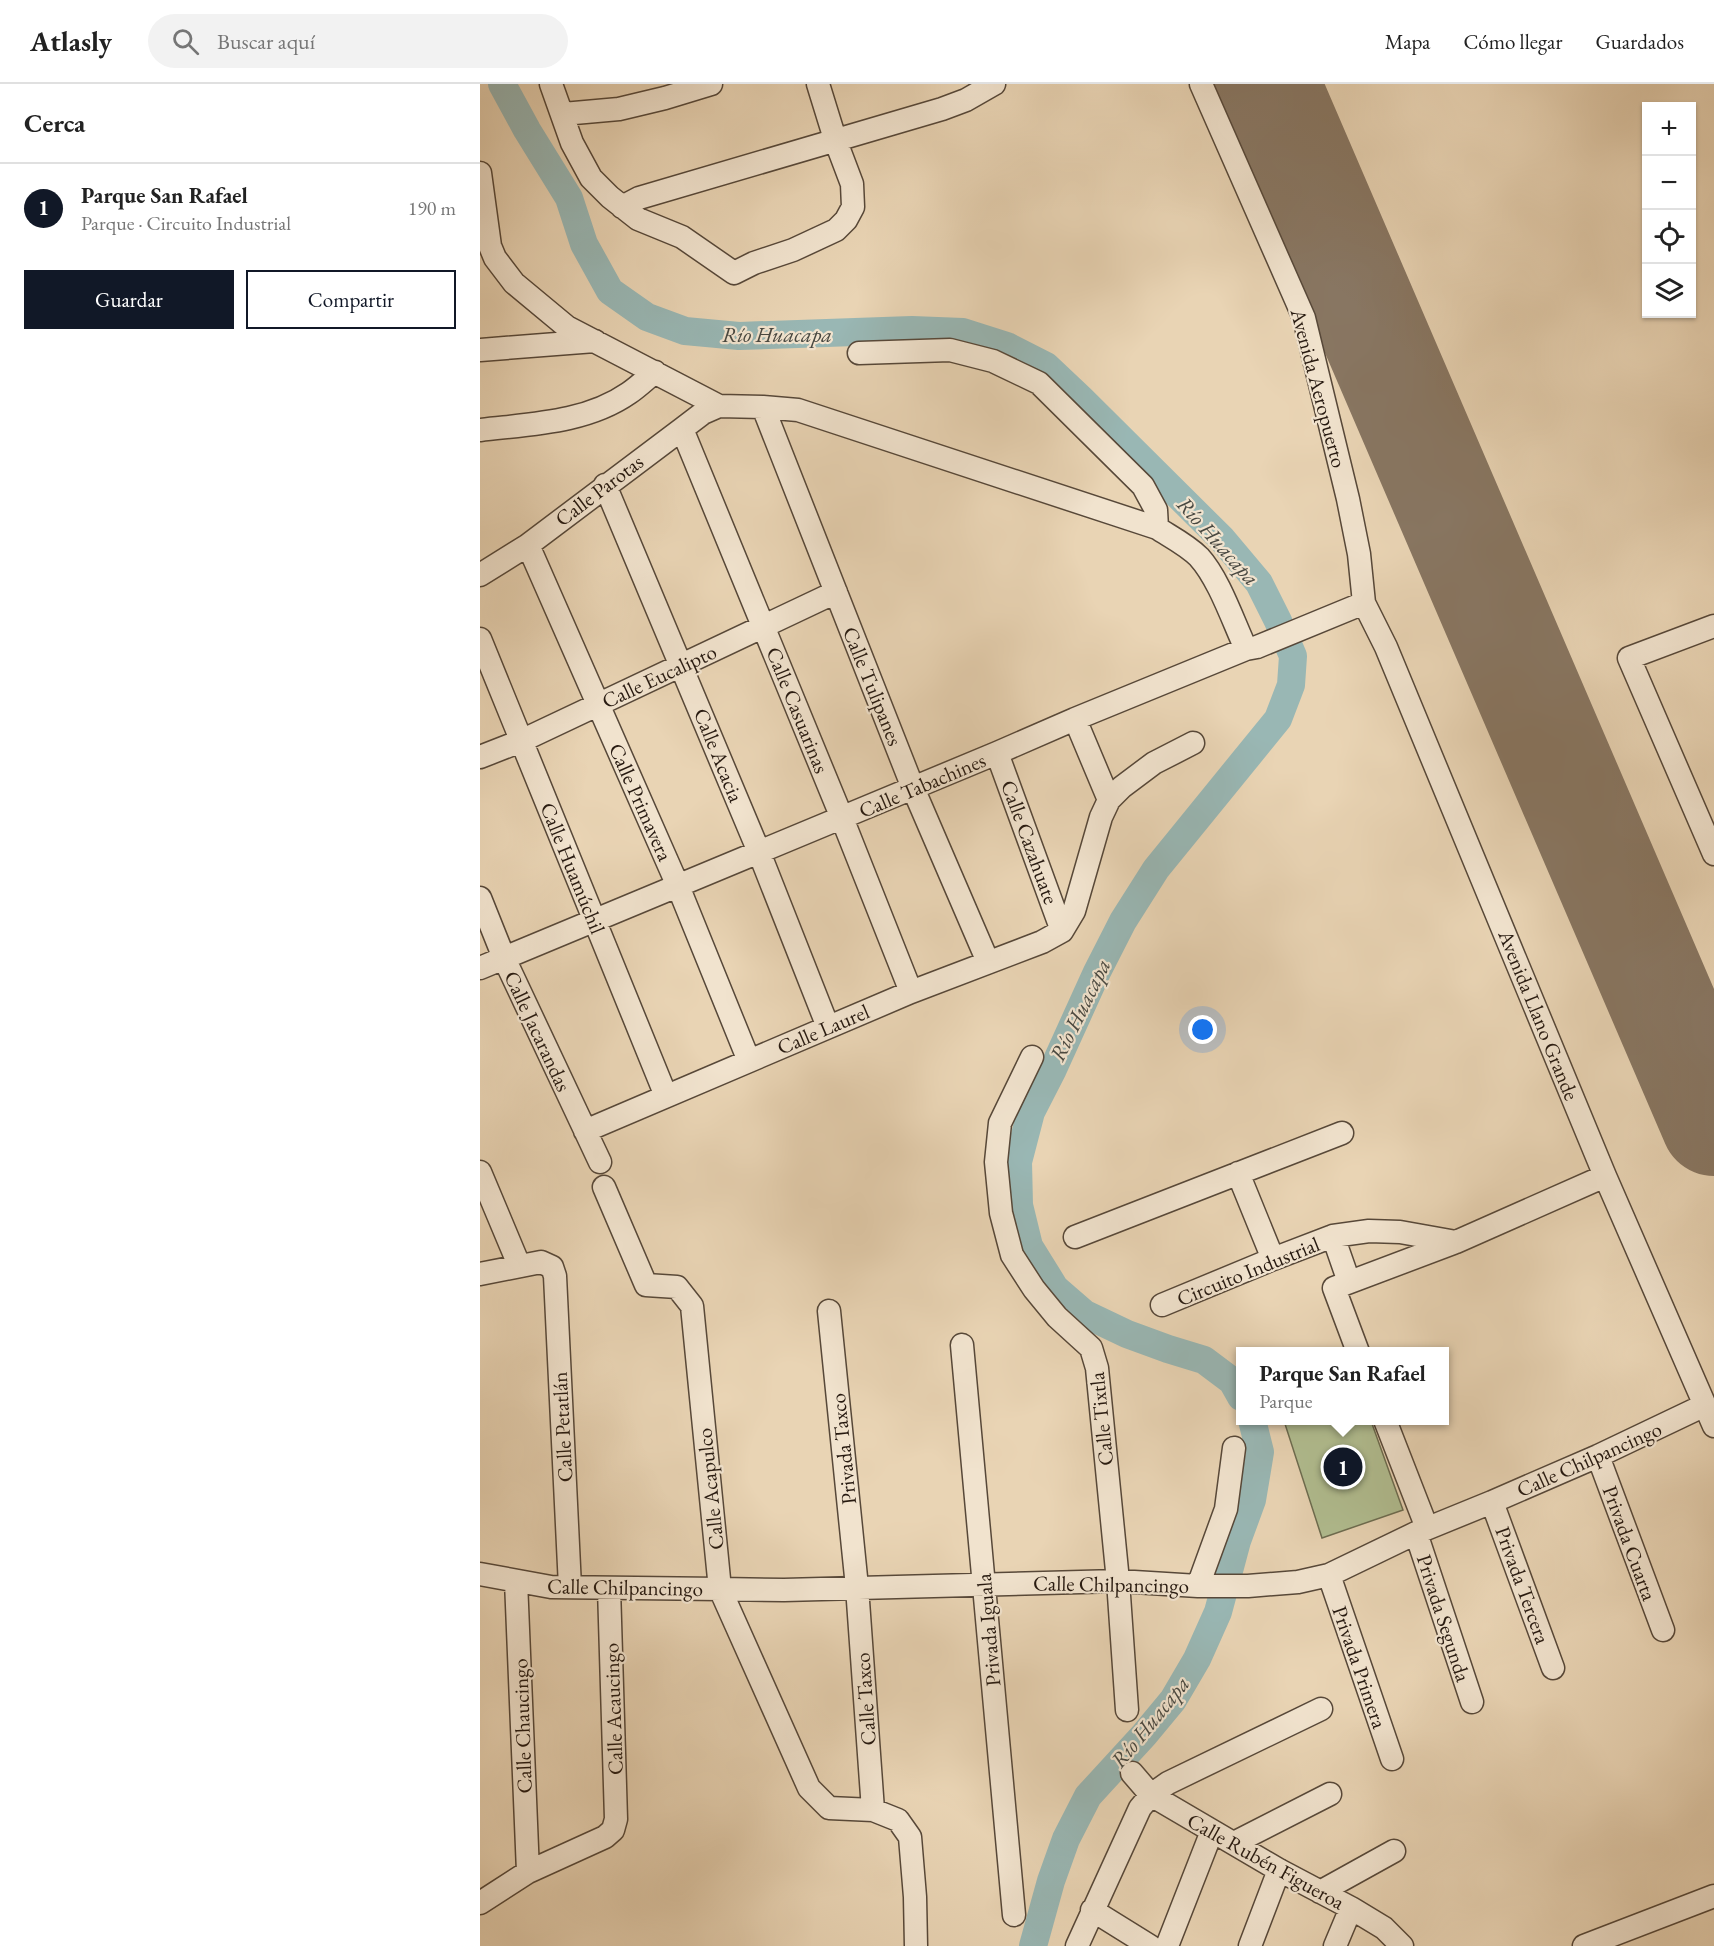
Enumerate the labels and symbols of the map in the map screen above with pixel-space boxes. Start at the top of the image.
street label: Avenida Aeropuerto [1285,305,1353,471]
water label: Río Huacapa [722,320,832,349]
street label: Calle Parotas [549,448,649,532]
water label: Río Huacapa [1170,490,1266,592]
street label: Calle Tulipanes [837,623,909,750]
street label: Calle Eucalipto [597,638,721,714]
street label: Calle Casuarinas [760,643,836,777]
street label: Calle Acacia [688,704,750,807]
street label: Calle Primavera [603,739,679,866]
street label: Calle Tabachines [854,746,990,824]
street label: Calle Cazahuate [995,776,1065,908]
street label: Calle Huamúchil [534,798,612,938]
street label: Avenida Llano Grande [1492,925,1585,1104]
water label: Río Huacapa [1043,954,1117,1066]
street label: Calle Jacarandas [498,966,578,1096]
street label: Calle Laurel [773,997,873,1061]
your location [1188,1015,1217,1044]
street label: Circuito Industrial [1173,1230,1323,1312]
street label: Calle Tixtla [1083,1370,1119,1467]
street label: Calle Petatlán [546,1371,578,1483]
street label: Privada Taxco [824,1392,862,1506]
street label: Calle Chilpancingo [1512,1415,1666,1503]
street label: Calle Acapulco [690,1427,730,1551]
pin: 1 [1324,1444,1362,1490]
street label: Privada Cuarta [1597,1482,1664,1605]
street label: Privada Tercera [1489,1523,1557,1648]
street label: Privada Segunda [1411,1551,1477,1686]
street label: Calle Chilpancingo [1033,1569,1189,1599]
street label: Calle Chilpancingo [547,1572,703,1602]
street label: Privada Iguala [970,1572,1006,1688]
street label: Privada Primera [1326,1602,1394,1732]
street label: Calle Acaucingo [597,1642,629,1776]
street label: Calle Taxco [848,1652,882,1746]
street label: Calle Chaucingo [506,1658,538,1794]
water label: Río Huacapa [1104,1670,1196,1774]
street label: Calle Rubén Figueroa [1183,1807,1350,1916]

